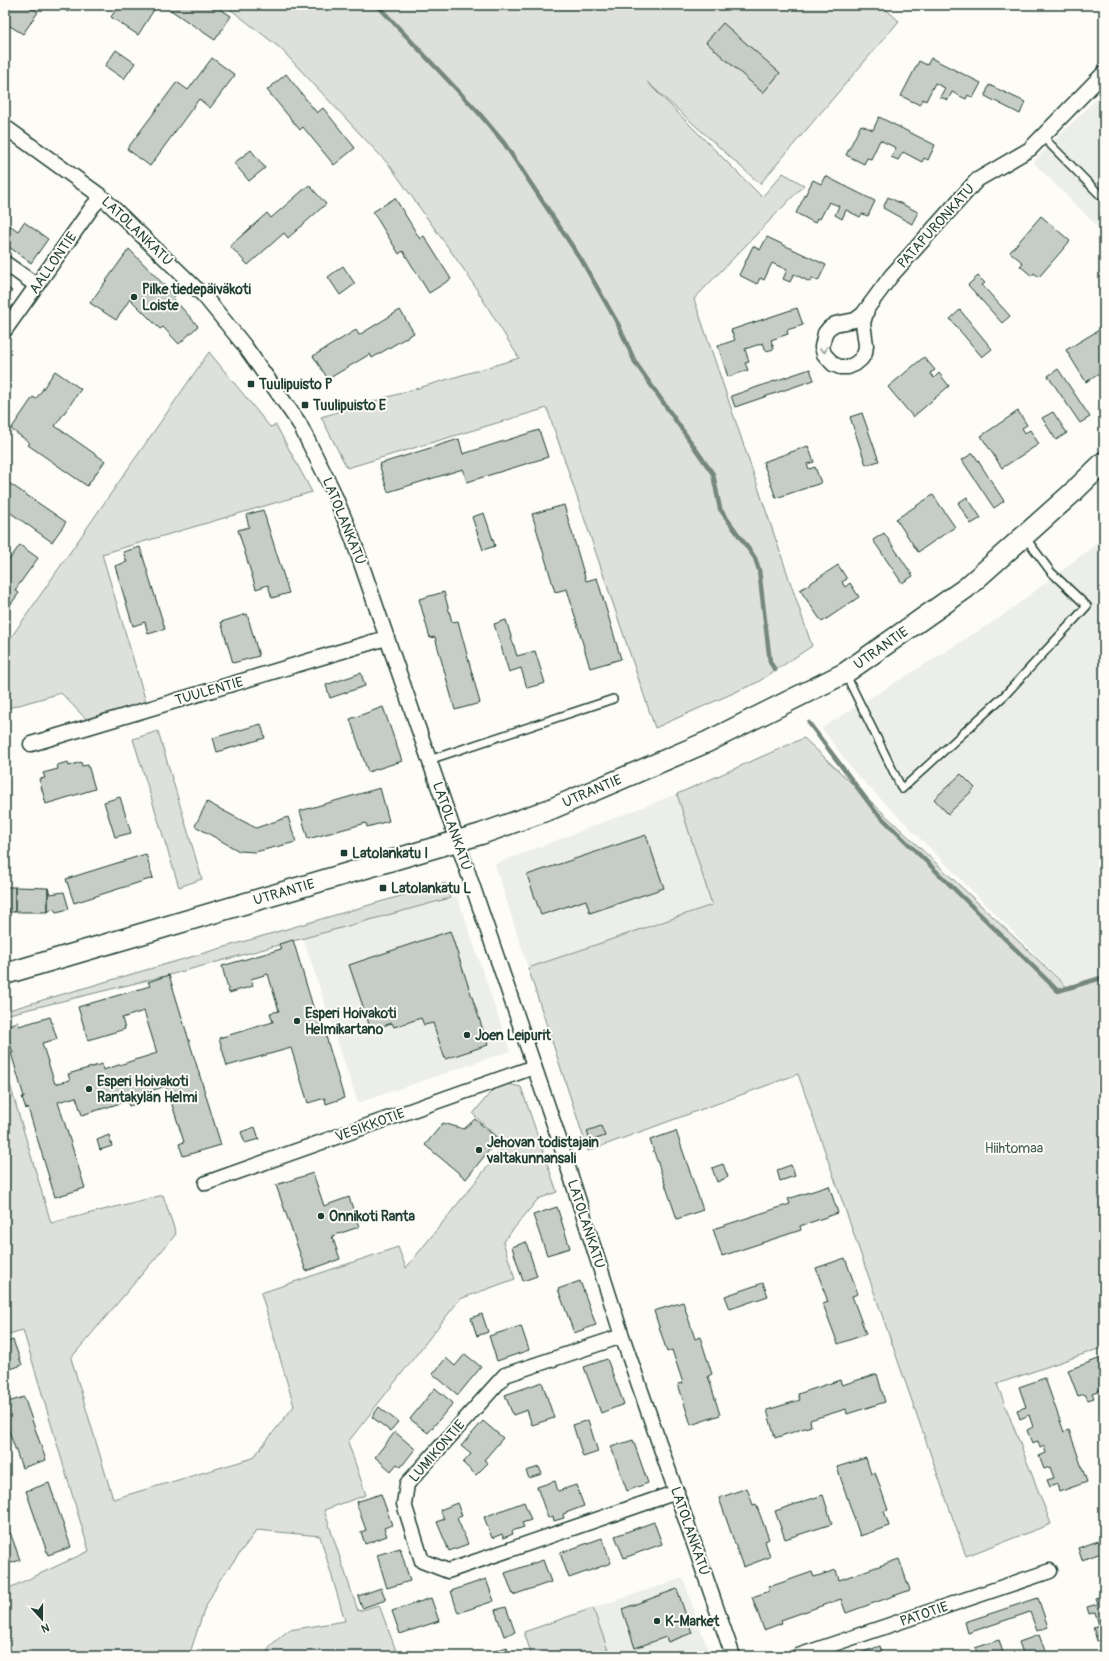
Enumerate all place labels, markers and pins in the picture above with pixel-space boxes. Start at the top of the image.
place label: Pilke tiedepäiväkoti Loiste [142,281,251,314]
marker: Pilke tiedepäiväkoti Loiste [129,292,139,302]
place label: Tuulipuisto P [258,376,333,393]
marker: Tuulipuisto P [246,379,256,389]
place label: Tuulipuisto E [312,397,387,414]
marker: Tuulipuisto E [300,400,310,410]
place label: Latolankatu I [352,845,428,862]
marker: Latolankatu I [339,848,349,858]
place label: Latolankatu L [391,880,471,897]
marker: Latolankatu L [378,883,388,893]
place label: Esperi Hoivakoti Helmikartano [305,1005,397,1038]
marker: Esperi Hoivakoti Helmikartano [292,1016,302,1026]
place label: Joen Leipurit [475,1027,551,1044]
marker: Joen Leipurit [462,1030,472,1040]
place label: Esperi Hoivakoti Rantakylän Helmi [97,1073,198,1106]
marker: Esperi Hoivakoti Rantakylän Helmi [84,1084,94,1094]
place label: Jehovan todistajain valtakunnansali [486,1134,599,1167]
marker: Jehovan todistajain valtakunnansali [474,1145,484,1155]
place label: Onnikoti Ranta [329,1208,415,1225]
marker: Onnikoti Ranta [316,1211,326,1221]
place label: K-Market [665,1613,720,1630]
marker: K-Market [652,1616,662,1626]

